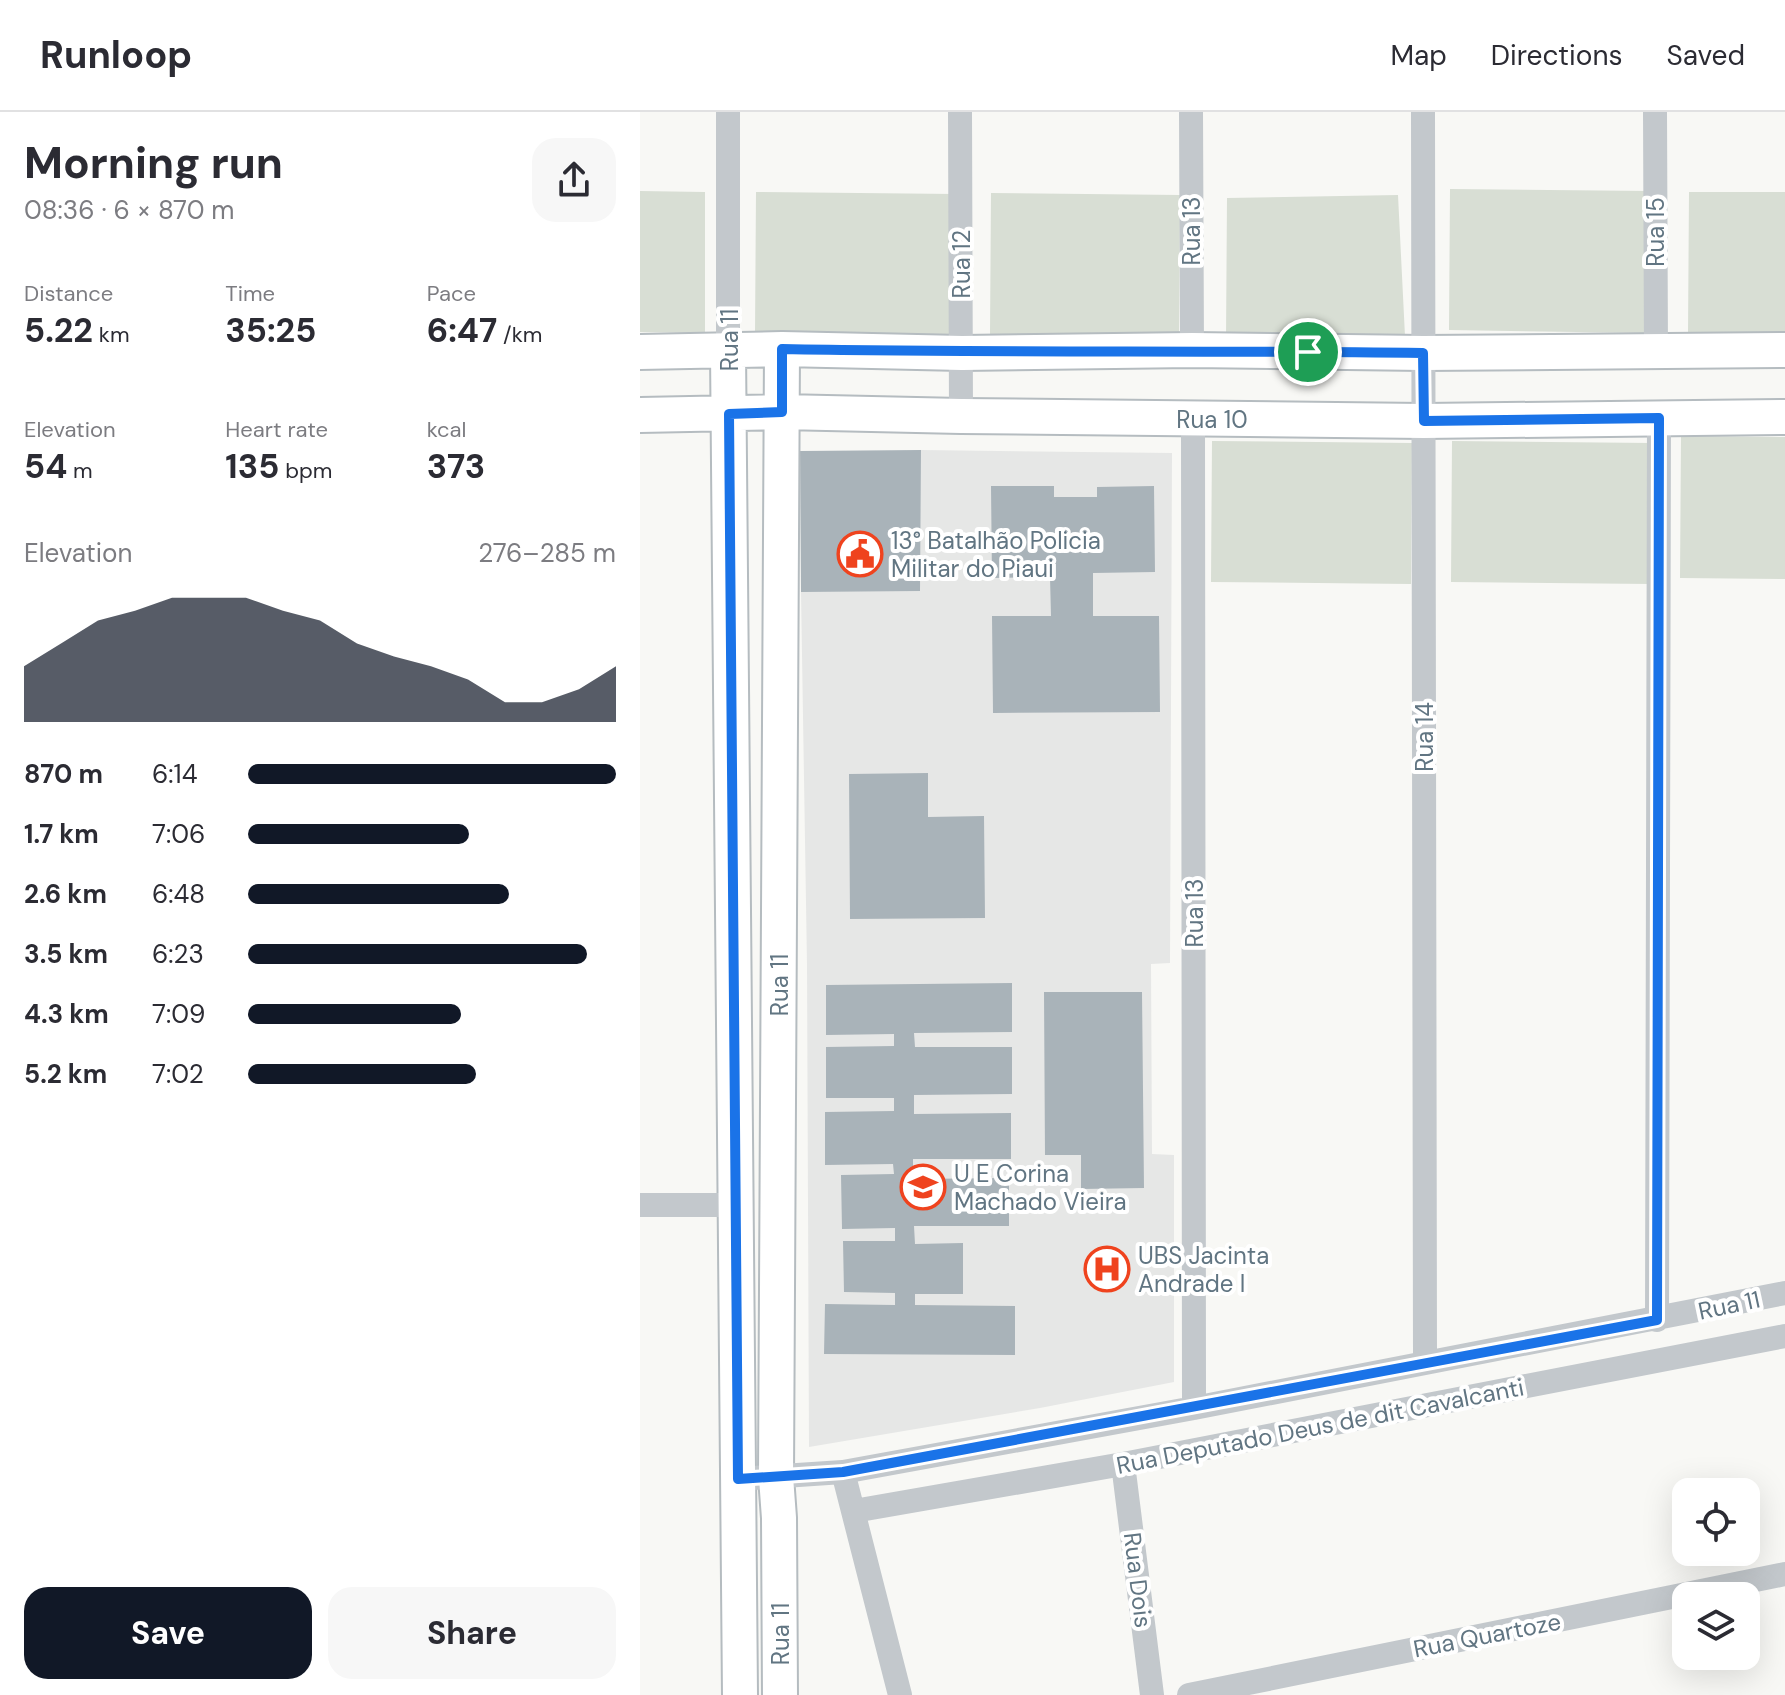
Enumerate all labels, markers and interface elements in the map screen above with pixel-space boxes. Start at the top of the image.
text: Runloop [40,30,192,80]
text: Map [1390,37,1447,74]
text: Directions [1491,37,1623,74]
text: Saved [1667,37,1745,74]
text: Morning run [24,134,283,192]
button: share [532,138,616,222]
text: 08:36 · 6 × 870 m [24,193,235,227]
street label: Rua 13 [1176,196,1207,266]
street label: Rua 15 [1640,197,1671,267]
street label: Rua 12 [946,230,977,298]
text: Distance [24,279,113,308]
text: Time [225,279,275,308]
text: Pace [427,279,476,308]
text: 5.22 [24,308,93,353]
text: 35:25 [225,308,316,353]
text: 6:47 [427,308,497,353]
street label: Rua 11 [714,309,745,371]
pin [1274,318,1342,386]
text: km [93,320,130,349]
text: /km [497,320,542,349]
icon: arrive [1286,330,1330,374]
street label: Rua 10 [1176,404,1248,435]
text: Elevation [24,415,116,444]
text: Heart rate [225,415,328,444]
text: kcal [427,415,466,444]
text: 54 [24,444,67,489]
text: 135 [225,444,279,489]
text: 373 [427,444,485,489]
text: m [67,456,93,485]
text: bpm [279,456,332,485]
place label: 13° Batalhão Policia Militar do Piaui [891,525,1101,584]
public building icon: 13° Batalhão Policia Militar do Piaui [836,530,884,578]
text: Elevation [24,536,132,570]
text: 276–285 m [478,536,616,570]
street label: Rua 14 [1409,702,1440,772]
text: 870 m [24,757,103,791]
text: 6:14 [152,757,197,791]
text: 1.7 km [24,817,99,851]
text: 7:06 [152,817,205,851]
text: 2.6 km [24,877,107,911]
text: 6:48 [152,877,205,911]
street label: Rua 13 [1179,878,1210,948]
text: 3.5 km [24,937,108,971]
text: 6:23 [152,937,204,971]
street label: Rua 11 [764,954,795,1016]
text: 4.3 km [24,997,109,1031]
text: 7:09 [152,997,205,1031]
text: 5.2 km [24,1057,107,1091]
text: 7:02 [152,1057,204,1091]
place label: U E Corina Machado Vieira [954,1158,1127,1217]
school or university icon: U E Corina Machado Vieira [899,1163,947,1211]
place label: UBS Jacinta Andrade I [1138,1240,1269,1299]
hospital icon: UBS Jacinta Andrade I [1083,1245,1131,1293]
street label: Rua 11 [1695,1283,1763,1327]
street label: Rua Deputado Deus de dit Cavalcanti [1114,1371,1526,1481]
map controls [1672,1478,1760,1670]
button: locate [1672,1478,1760,1566]
street label: Rua Dois [1117,1530,1159,1630]
button: layers [1672,1582,1760,1670]
button: Save [24,1587,312,1679]
button: Share [328,1587,616,1679]
street label: Rua 11 [765,1603,796,1665]
street label: Rua Quartoze [1411,1606,1563,1664]

